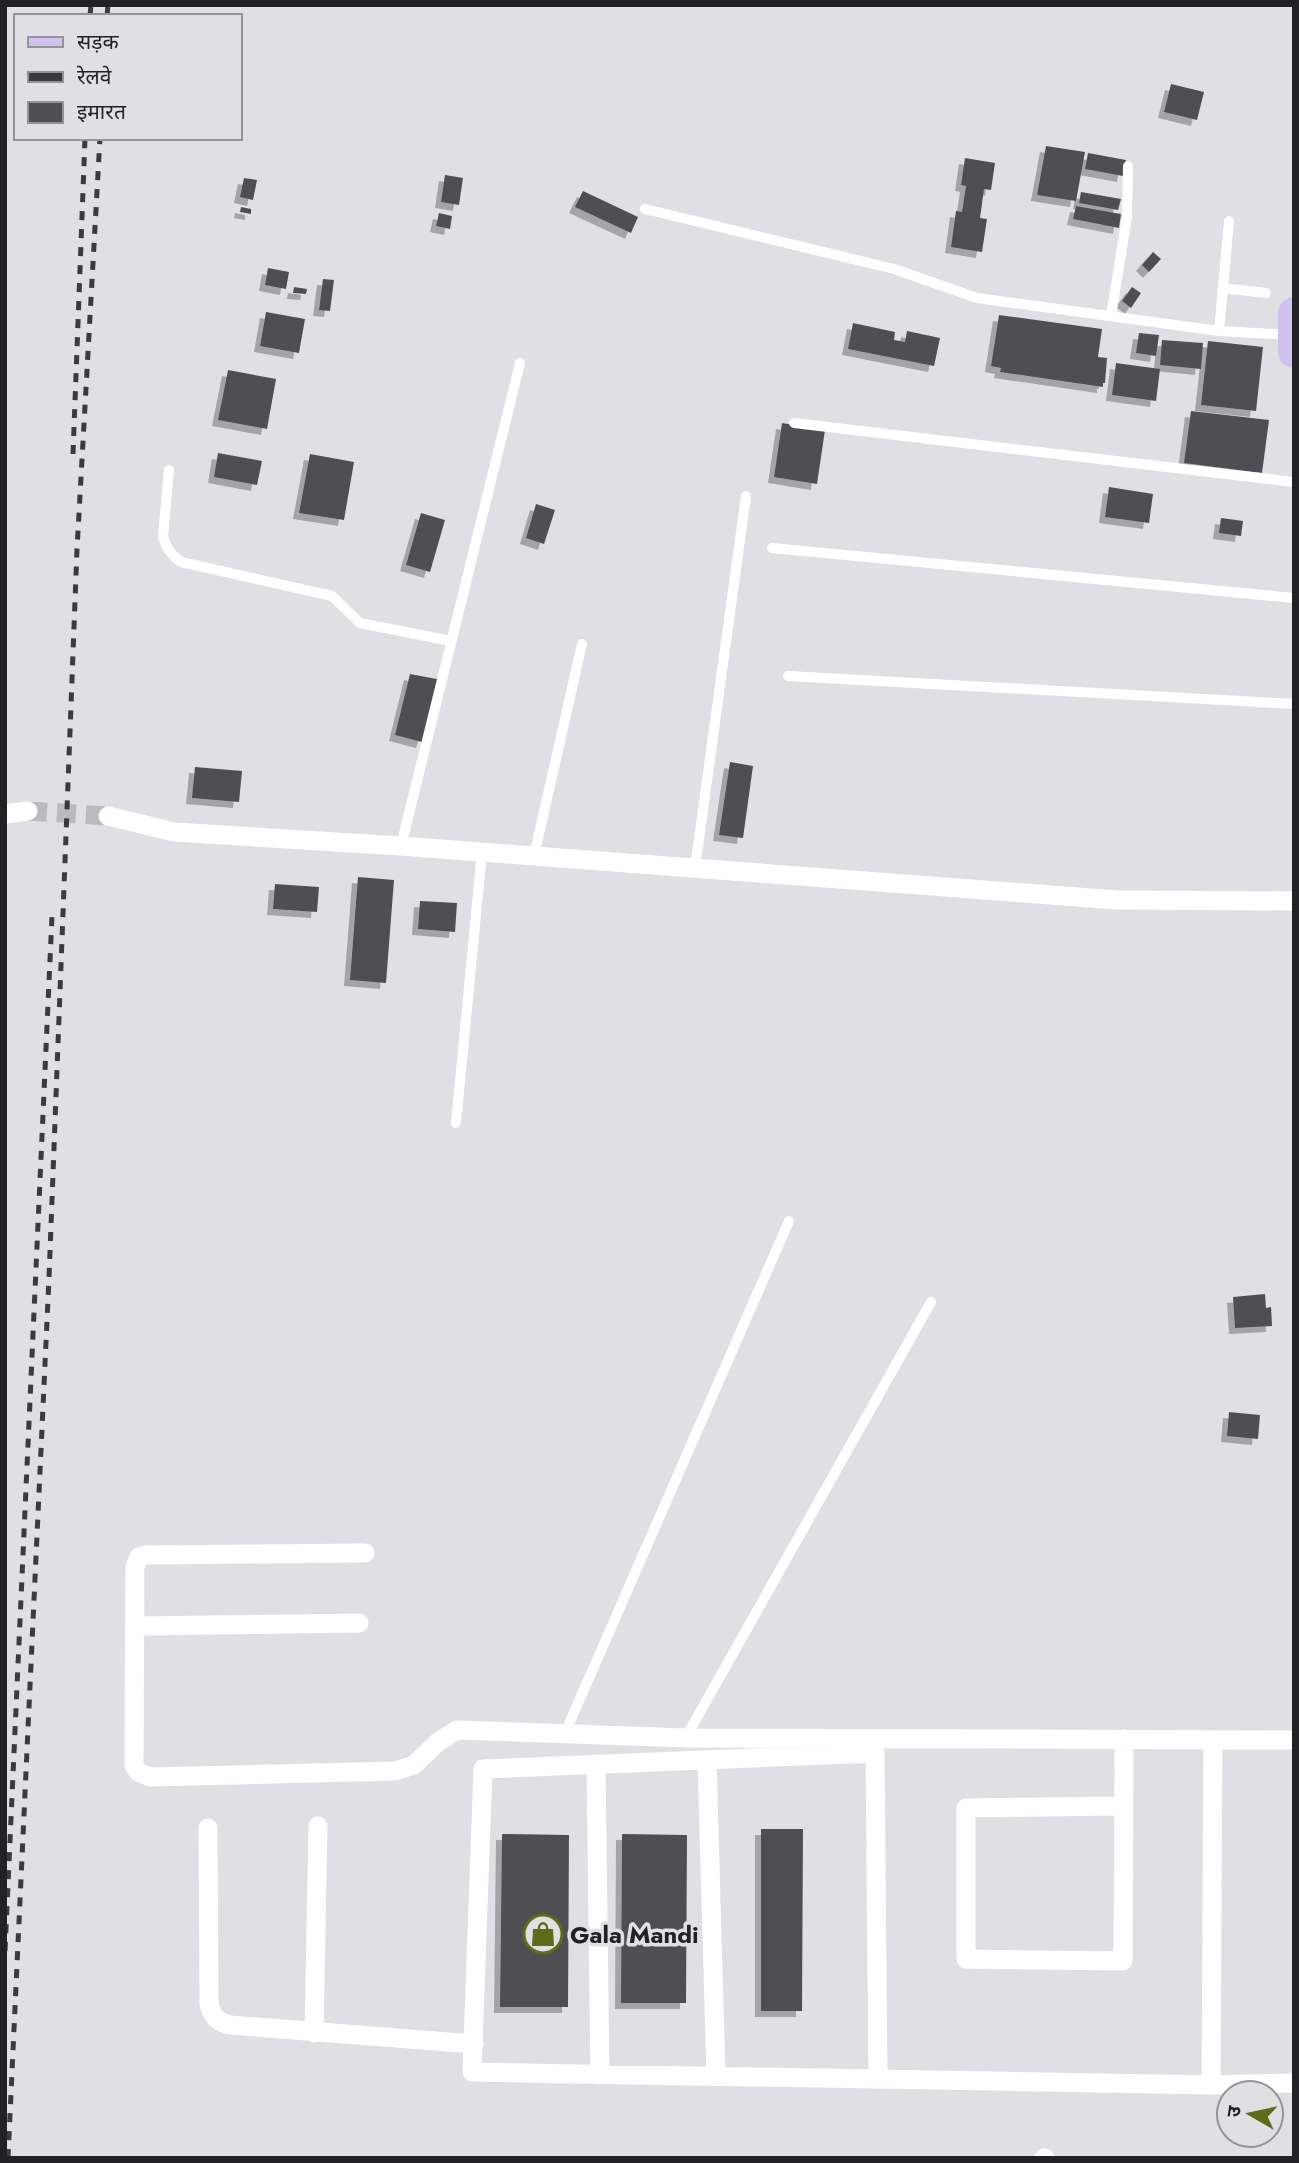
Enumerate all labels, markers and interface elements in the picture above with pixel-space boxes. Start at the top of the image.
legend [14,14,242,140]
text: सड़क [77,27,119,57]
text: रेलवे [76,62,112,92]
text: इमारत [77,97,127,127]
shop icon: Gala Mandi [522,1913,564,1955]
place label: Gala Mandi [570,1917,699,1952]
north arrow [1215,2079,1285,2149]
text: उ [1219,2103,1248,2119]

